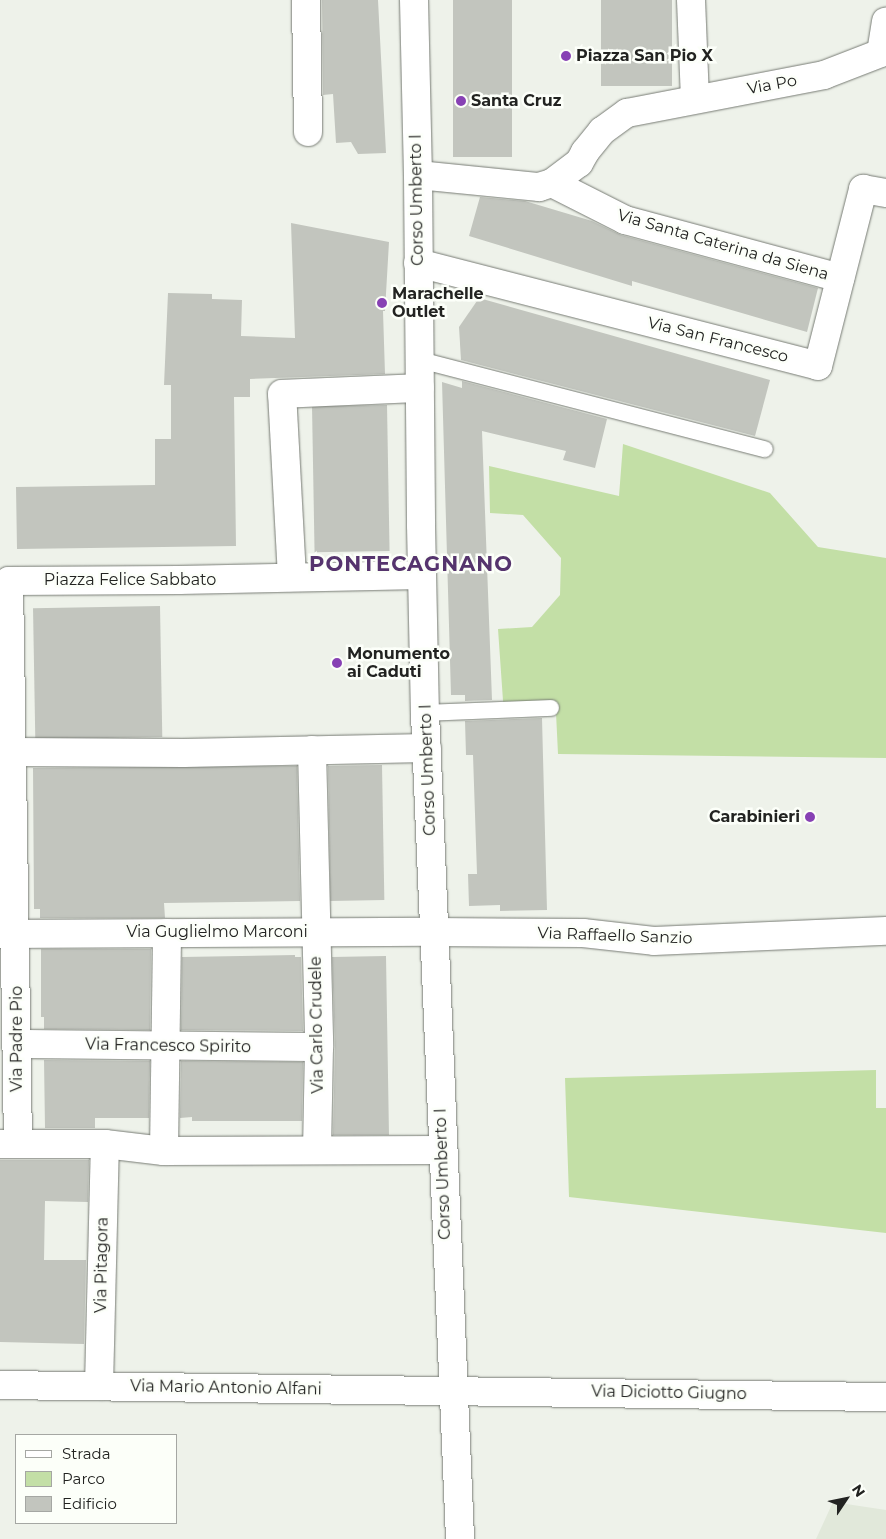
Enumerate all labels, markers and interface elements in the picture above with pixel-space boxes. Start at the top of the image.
place label: Piazza San Pio X [576,46,713,66]
marker: Piazza San Pio X [560,50,572,62]
street label: Via Po [746,71,798,99]
place label: Santa Cruz [471,91,561,111]
marker: Santa Cruz [455,95,467,107]
street label: Corso Umberto I [406,134,428,266]
street label: Via Santa Caterina da Siena [615,206,831,284]
place label: Marachelle Outlet [392,284,484,322]
marker: Marachelle Outlet [376,297,388,309]
street label: Via San Francesco [646,313,790,367]
district label: PONTECAGNANO [308,551,514,577]
street label: Piazza Felice Sabbato [44,570,216,590]
place label: Monumento ai Caduti [347,644,450,682]
marker: Monumento ai Caduti [331,657,343,669]
street label: Corso Umberto I [416,704,440,836]
place label: Carabinieri [709,807,800,827]
marker: Carabinieri [804,811,816,823]
street label: Via Guglielmo Marconi [126,922,308,942]
street label: Via Raffaello Sanzio [537,924,693,948]
street label: Via Carlo Crudele [306,956,328,1094]
street label: Via Padre Pio [7,986,27,1092]
street label: Via Francesco Spirito [85,1035,251,1057]
street label: Corso Umberto I [431,1108,455,1240]
street label: Via Pitagora [92,1217,112,1313]
street label: Via Mario Antonio Alfani [130,1377,322,1399]
street label: Via Diciotto Giugno [591,1382,747,1404]
legend [15,1434,178,1524]
text: Strada [62,1444,111,1463]
text: Parco [62,1469,105,1488]
north arrow [821,1474,871,1524]
text: N [848,1481,869,1500]
text: Edificio [62,1494,117,1513]

